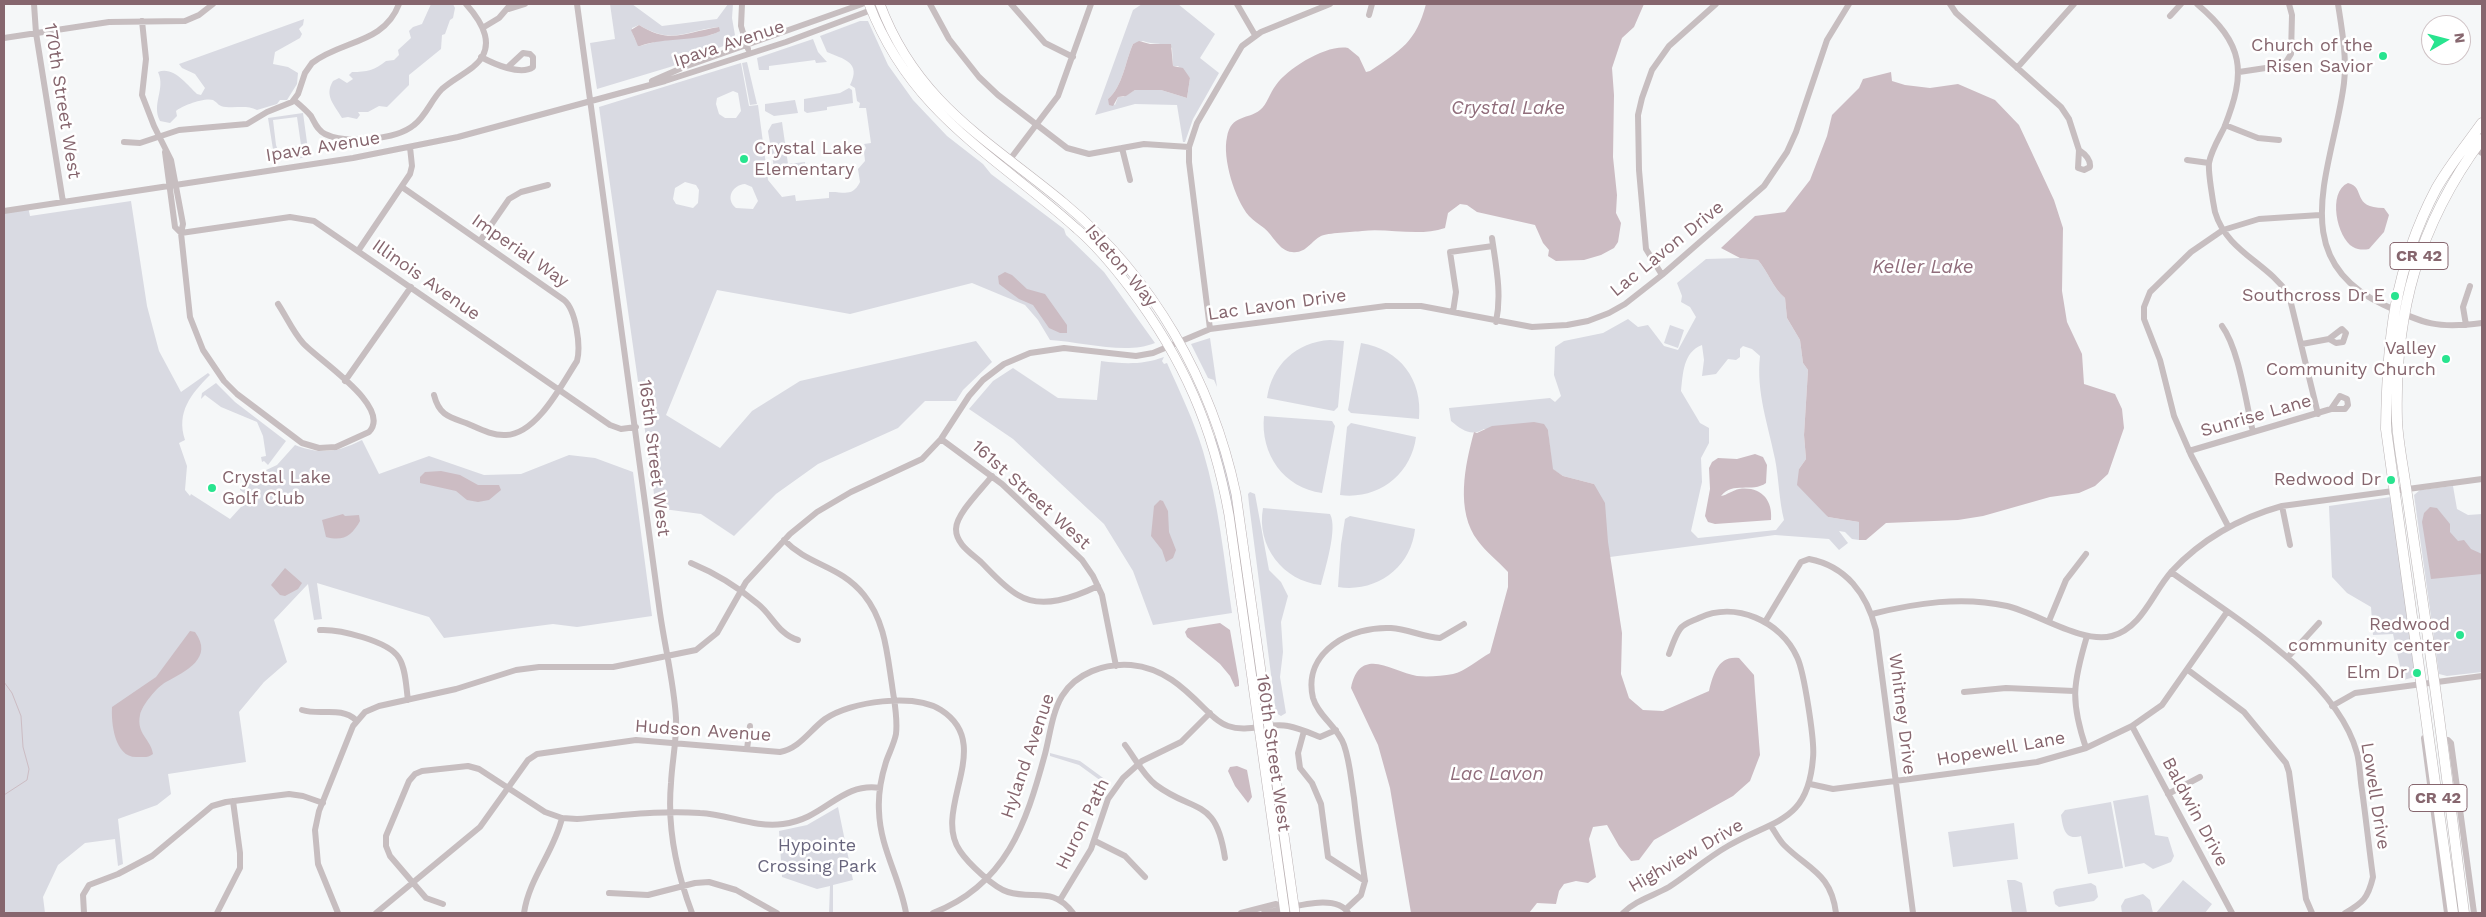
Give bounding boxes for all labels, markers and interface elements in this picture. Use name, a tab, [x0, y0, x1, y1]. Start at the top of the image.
north arrow	[2421, 15, 2471, 65]
street label: Ipava Avenue	[671, 16, 787, 72]
street label: 170th Street West	[39, 22, 85, 180]
text: N	[2451, 32, 2469, 44]
place label: Church of the Risen Savior	[2251, 35, 2373, 78]
marker: Church of the Risen Savior	[2377, 50, 2389, 62]
water label: Crystal Lake	[1451, 97, 1565, 119]
street label: Ipava Avenue	[264, 127, 382, 167]
place label: Crystal Lake Elementary	[754, 138, 863, 180]
marker: Crystal Lake Elementary	[738, 153, 750, 165]
street label: Lac Lavon Drive	[1606, 197, 1728, 301]
street label: Imperial Way	[467, 210, 573, 292]
street label: Isleton Way	[1080, 220, 1162, 312]
street label: Illinois Avenue	[368, 235, 484, 325]
road number: CR 42	[2390, 242, 2448, 270]
water label: Keller Lake	[1872, 256, 1974, 278]
street label: Lac Lavon Drive	[1206, 285, 1348, 325]
place label: Southcross Dr E	[2242, 285, 2385, 307]
marker: Southcross Dr E	[2389, 290, 2401, 302]
place label: Valley Community Church	[2266, 338, 2436, 380]
marker: Valley Community Church	[2440, 353, 2452, 365]
street label: 165th Street West	[634, 378, 674, 538]
street label: Sunrise Lane	[2198, 390, 2314, 442]
street label: 161st Street West	[967, 436, 1095, 554]
place label: Crystal Lake Golf Club	[222, 467, 331, 509]
place label: Redwood Dr	[2274, 469, 2381, 491]
marker: Redwood Dr	[2385, 474, 2397, 486]
marker: Crystal Lake Golf Club	[206, 482, 218, 494]
place label: Redwood community center	[2288, 614, 2450, 656]
marker: Redwood community center	[2454, 629, 2466, 641]
street label: Whitney Drive	[1884, 652, 1920, 776]
place label: Elm Dr	[2346, 662, 2407, 684]
marker: Elm Dr	[2411, 667, 2423, 679]
street label: 160th Street West	[1251, 673, 1295, 833]
street label: Hyland Avenue	[997, 691, 1059, 821]
street label: Hudson Avenue	[634, 715, 772, 747]
street label: Hopewell Lane	[1935, 727, 2067, 771]
street label: Lowell Drive	[2356, 741, 2394, 851]
street label: Baldwin Drive	[2157, 754, 2233, 870]
water label: Lac Lavon	[1450, 763, 1544, 785]
street label: Huron Path	[1052, 775, 1114, 873]
road number: CR 42	[2409, 784, 2467, 811]
street label: Highview Drive	[1625, 814, 1747, 898]
park label: Hypointe Crossing Park	[757, 835, 877, 878]

